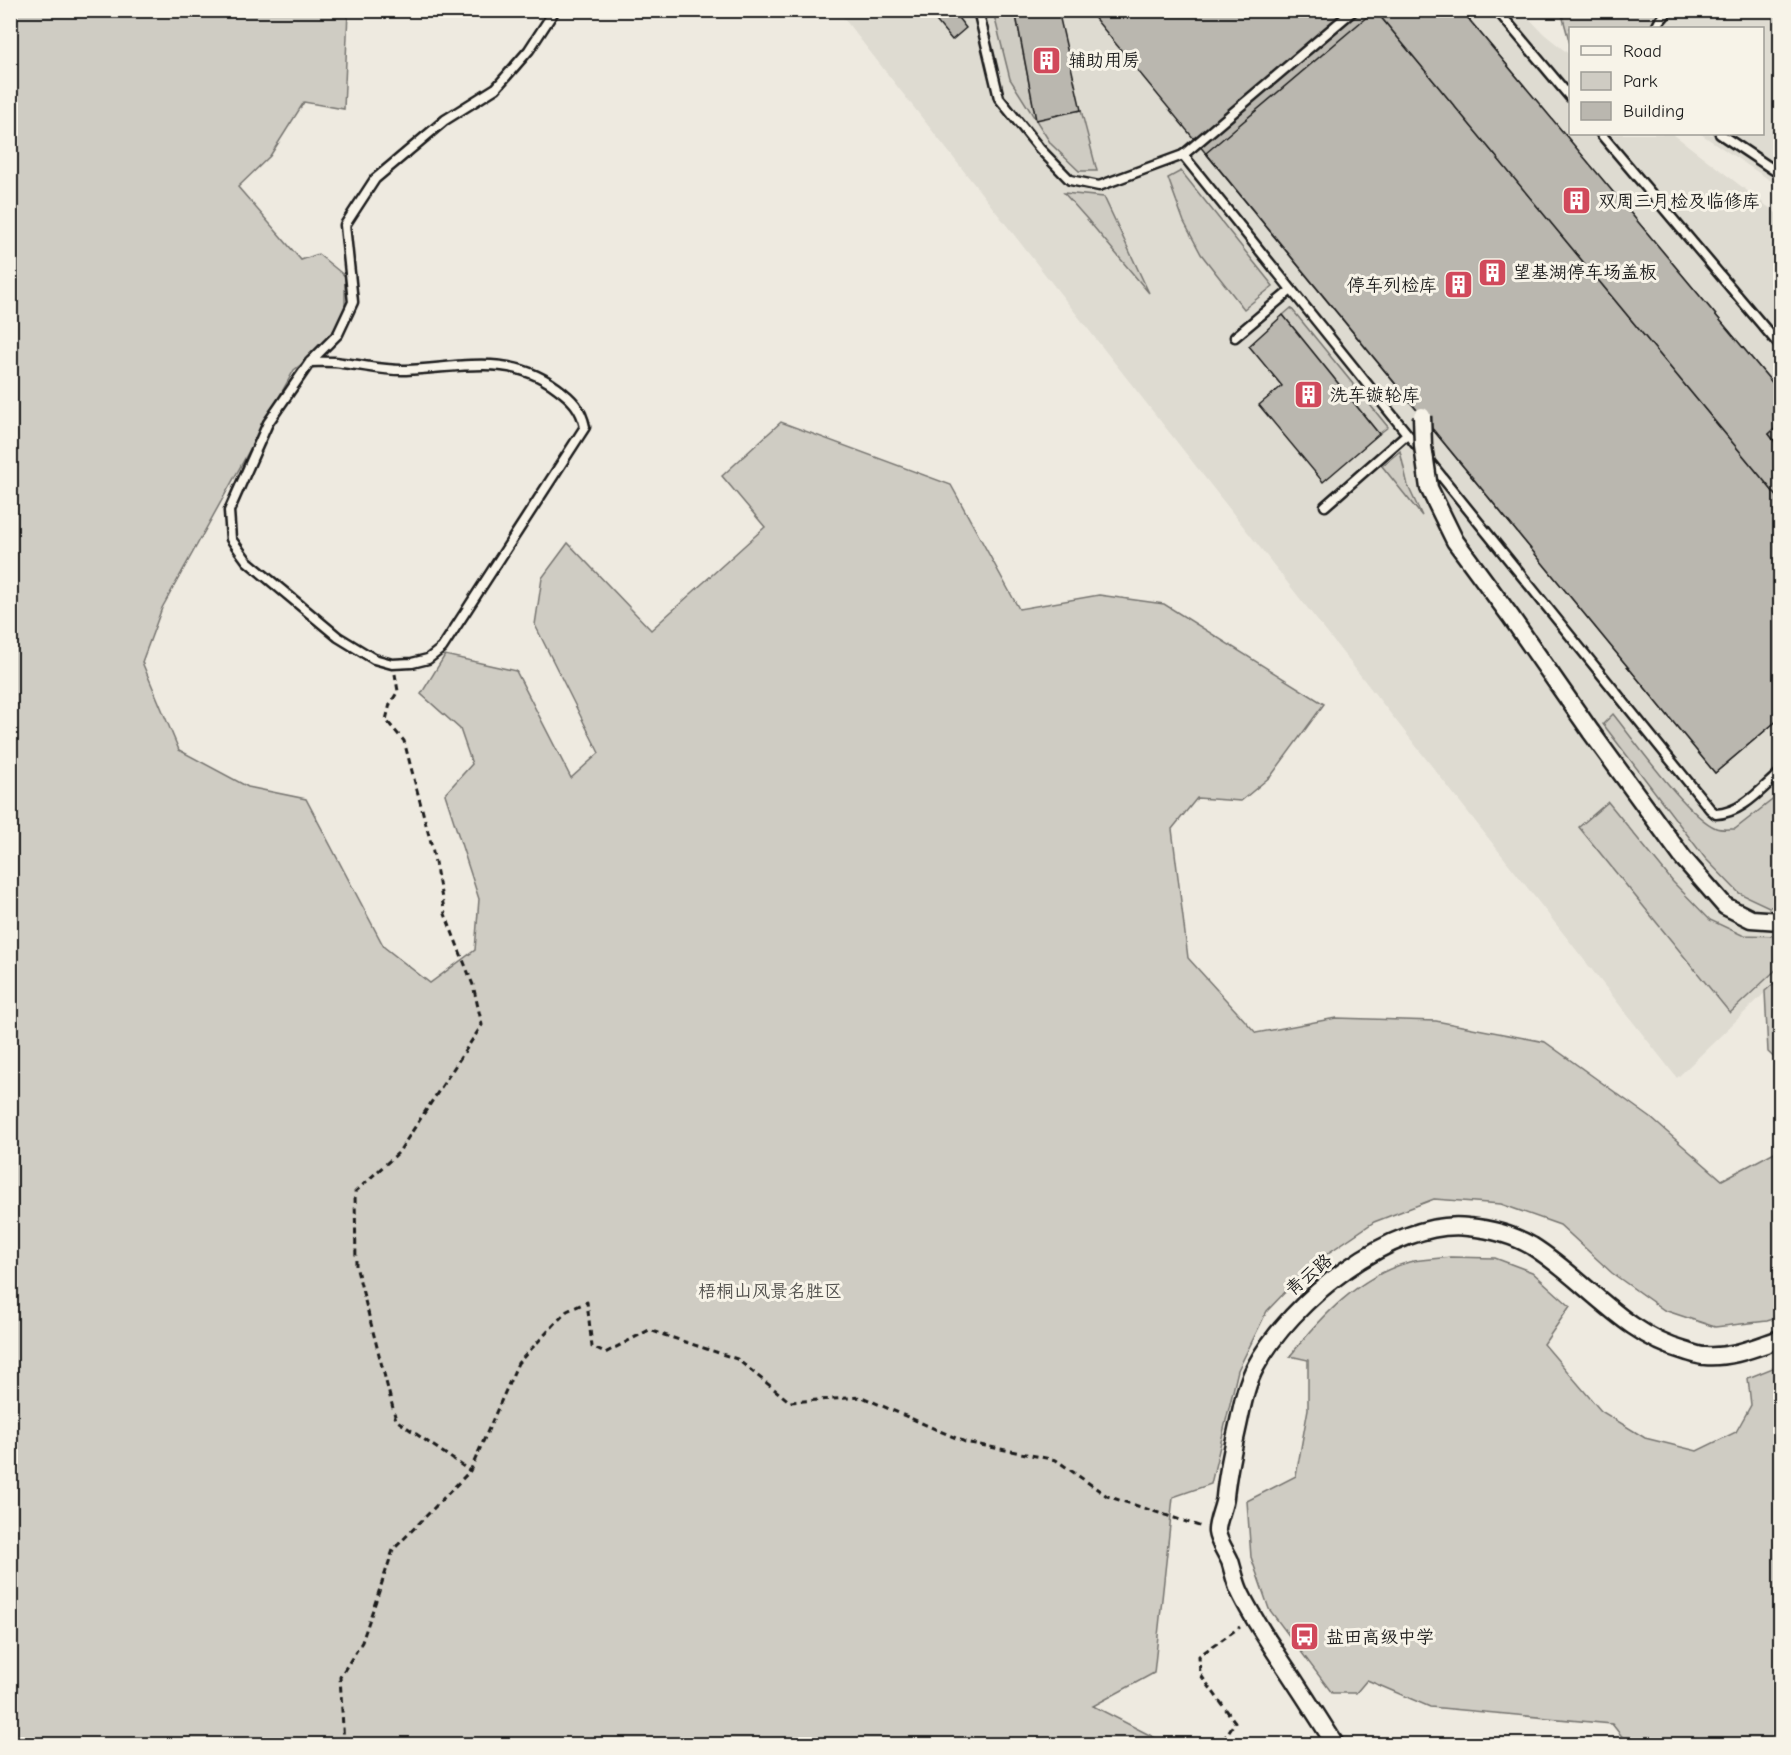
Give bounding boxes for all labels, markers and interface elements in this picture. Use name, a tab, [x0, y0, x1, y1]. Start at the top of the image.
legend	[1569, 27, 1764, 135]
text: Road	[1623, 41, 1662, 62]
building icon: 辅助用房	[1031, 44, 1063, 76]
place label: 辅助用房	[1068, 50, 1140, 71]
text: Park	[1623, 71, 1658, 92]
text: Building	[1623, 101, 1685, 122]
building icon: 双周三月检及临修库	[1561, 185, 1593, 217]
place label: 双周三月检及临修库	[1598, 191, 1760, 212]
building icon: 望基湖停车场盖板	[1476, 256, 1508, 288]
place label: 望基湖停车场盖板	[1513, 262, 1657, 283]
building icon: 停车列检库	[1442, 269, 1474, 301]
place label: 停车列检库	[1347, 275, 1437, 296]
building icon: 洗车镟轮库	[1293, 379, 1325, 411]
place label: 洗车镟轮库	[1330, 385, 1420, 406]
street label: 青云路	[1282, 1250, 1336, 1300]
park label: 梧桐山风景名胜区	[698, 1281, 842, 1302]
bus stop icon: 盐田高级中学	[1289, 1621, 1321, 1653]
place label: 盐田高级中学	[1326, 1627, 1434, 1648]

